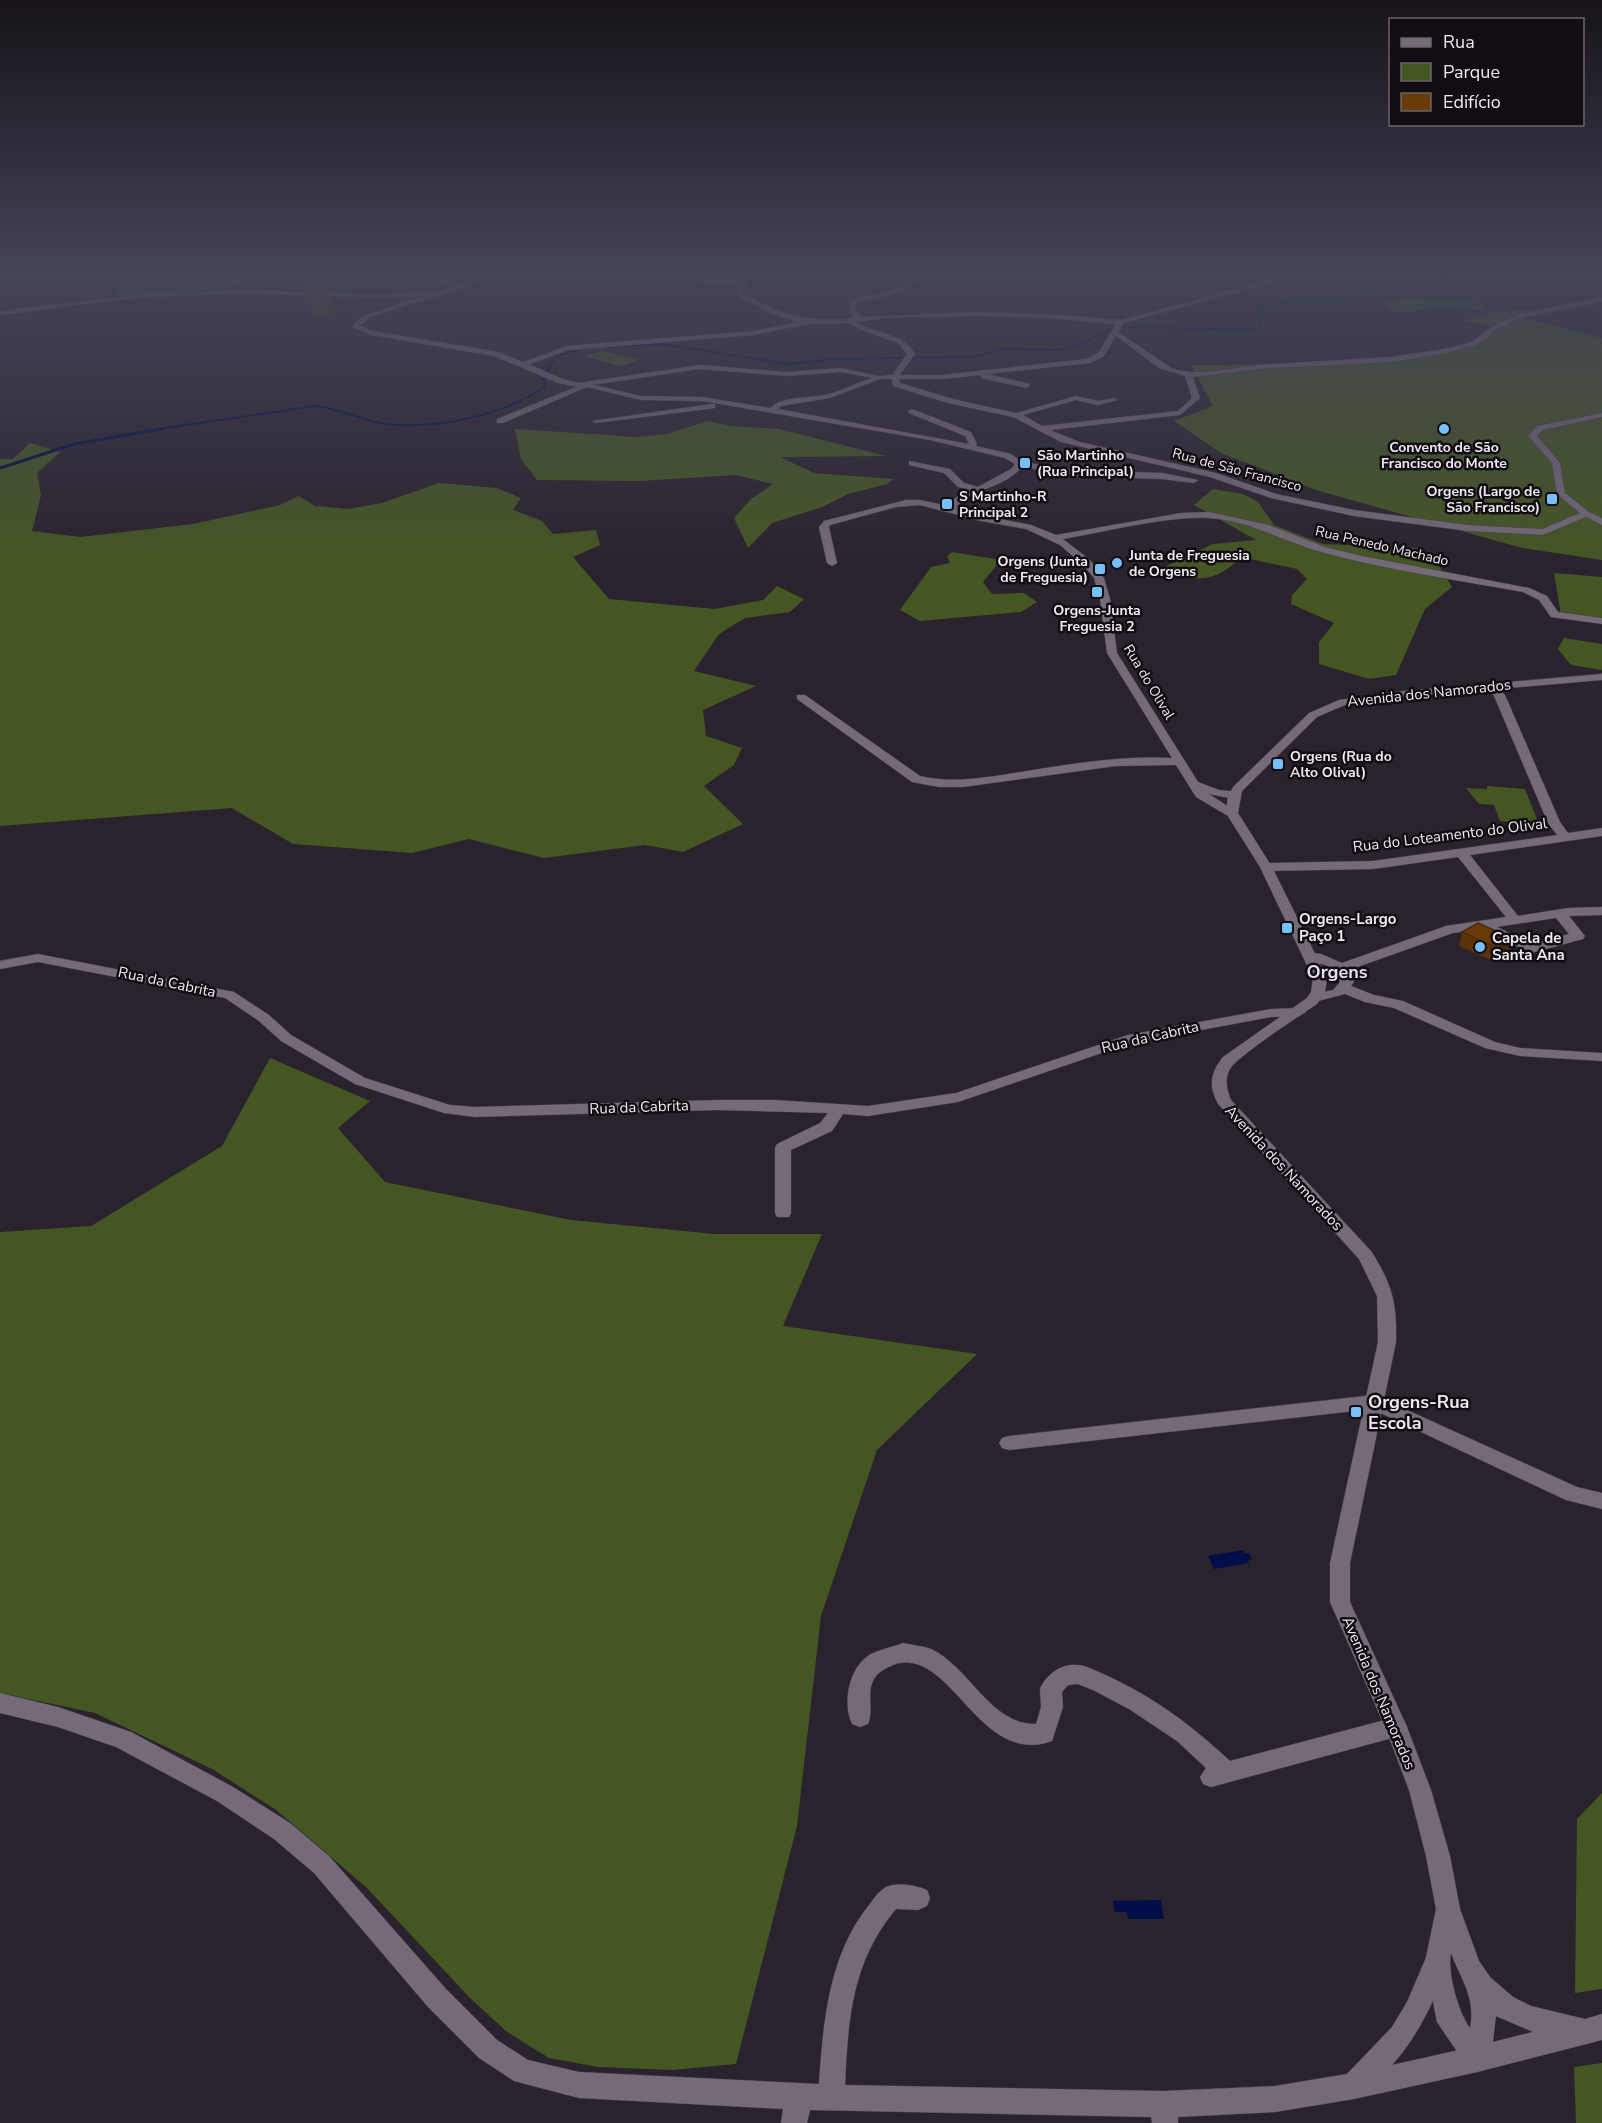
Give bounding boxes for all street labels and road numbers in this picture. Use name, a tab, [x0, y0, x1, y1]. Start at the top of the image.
street label: Rua de São Francisco	[1170, 444, 1304, 496]
street label: Rua Penedo Machado	[1313, 521, 1451, 571]
street label: Rua do Olival	[1119, 641, 1179, 724]
street label: Avenida dos Namorados	[1346, 674, 1512, 712]
street label: Rua do Loteamento do Olival	[1352, 813, 1549, 857]
street label: Rua da Cabrita	[116, 962, 218, 1002]
street label: Rua da Cabrita	[1099, 1016, 1201, 1058]
street label: Rua da Cabrita	[589, 1095, 689, 1119]
street label: Avenida dos Namorados	[1221, 1101, 1347, 1235]
street label: Avenida dos Namorados	[1338, 1613, 1420, 1773]

